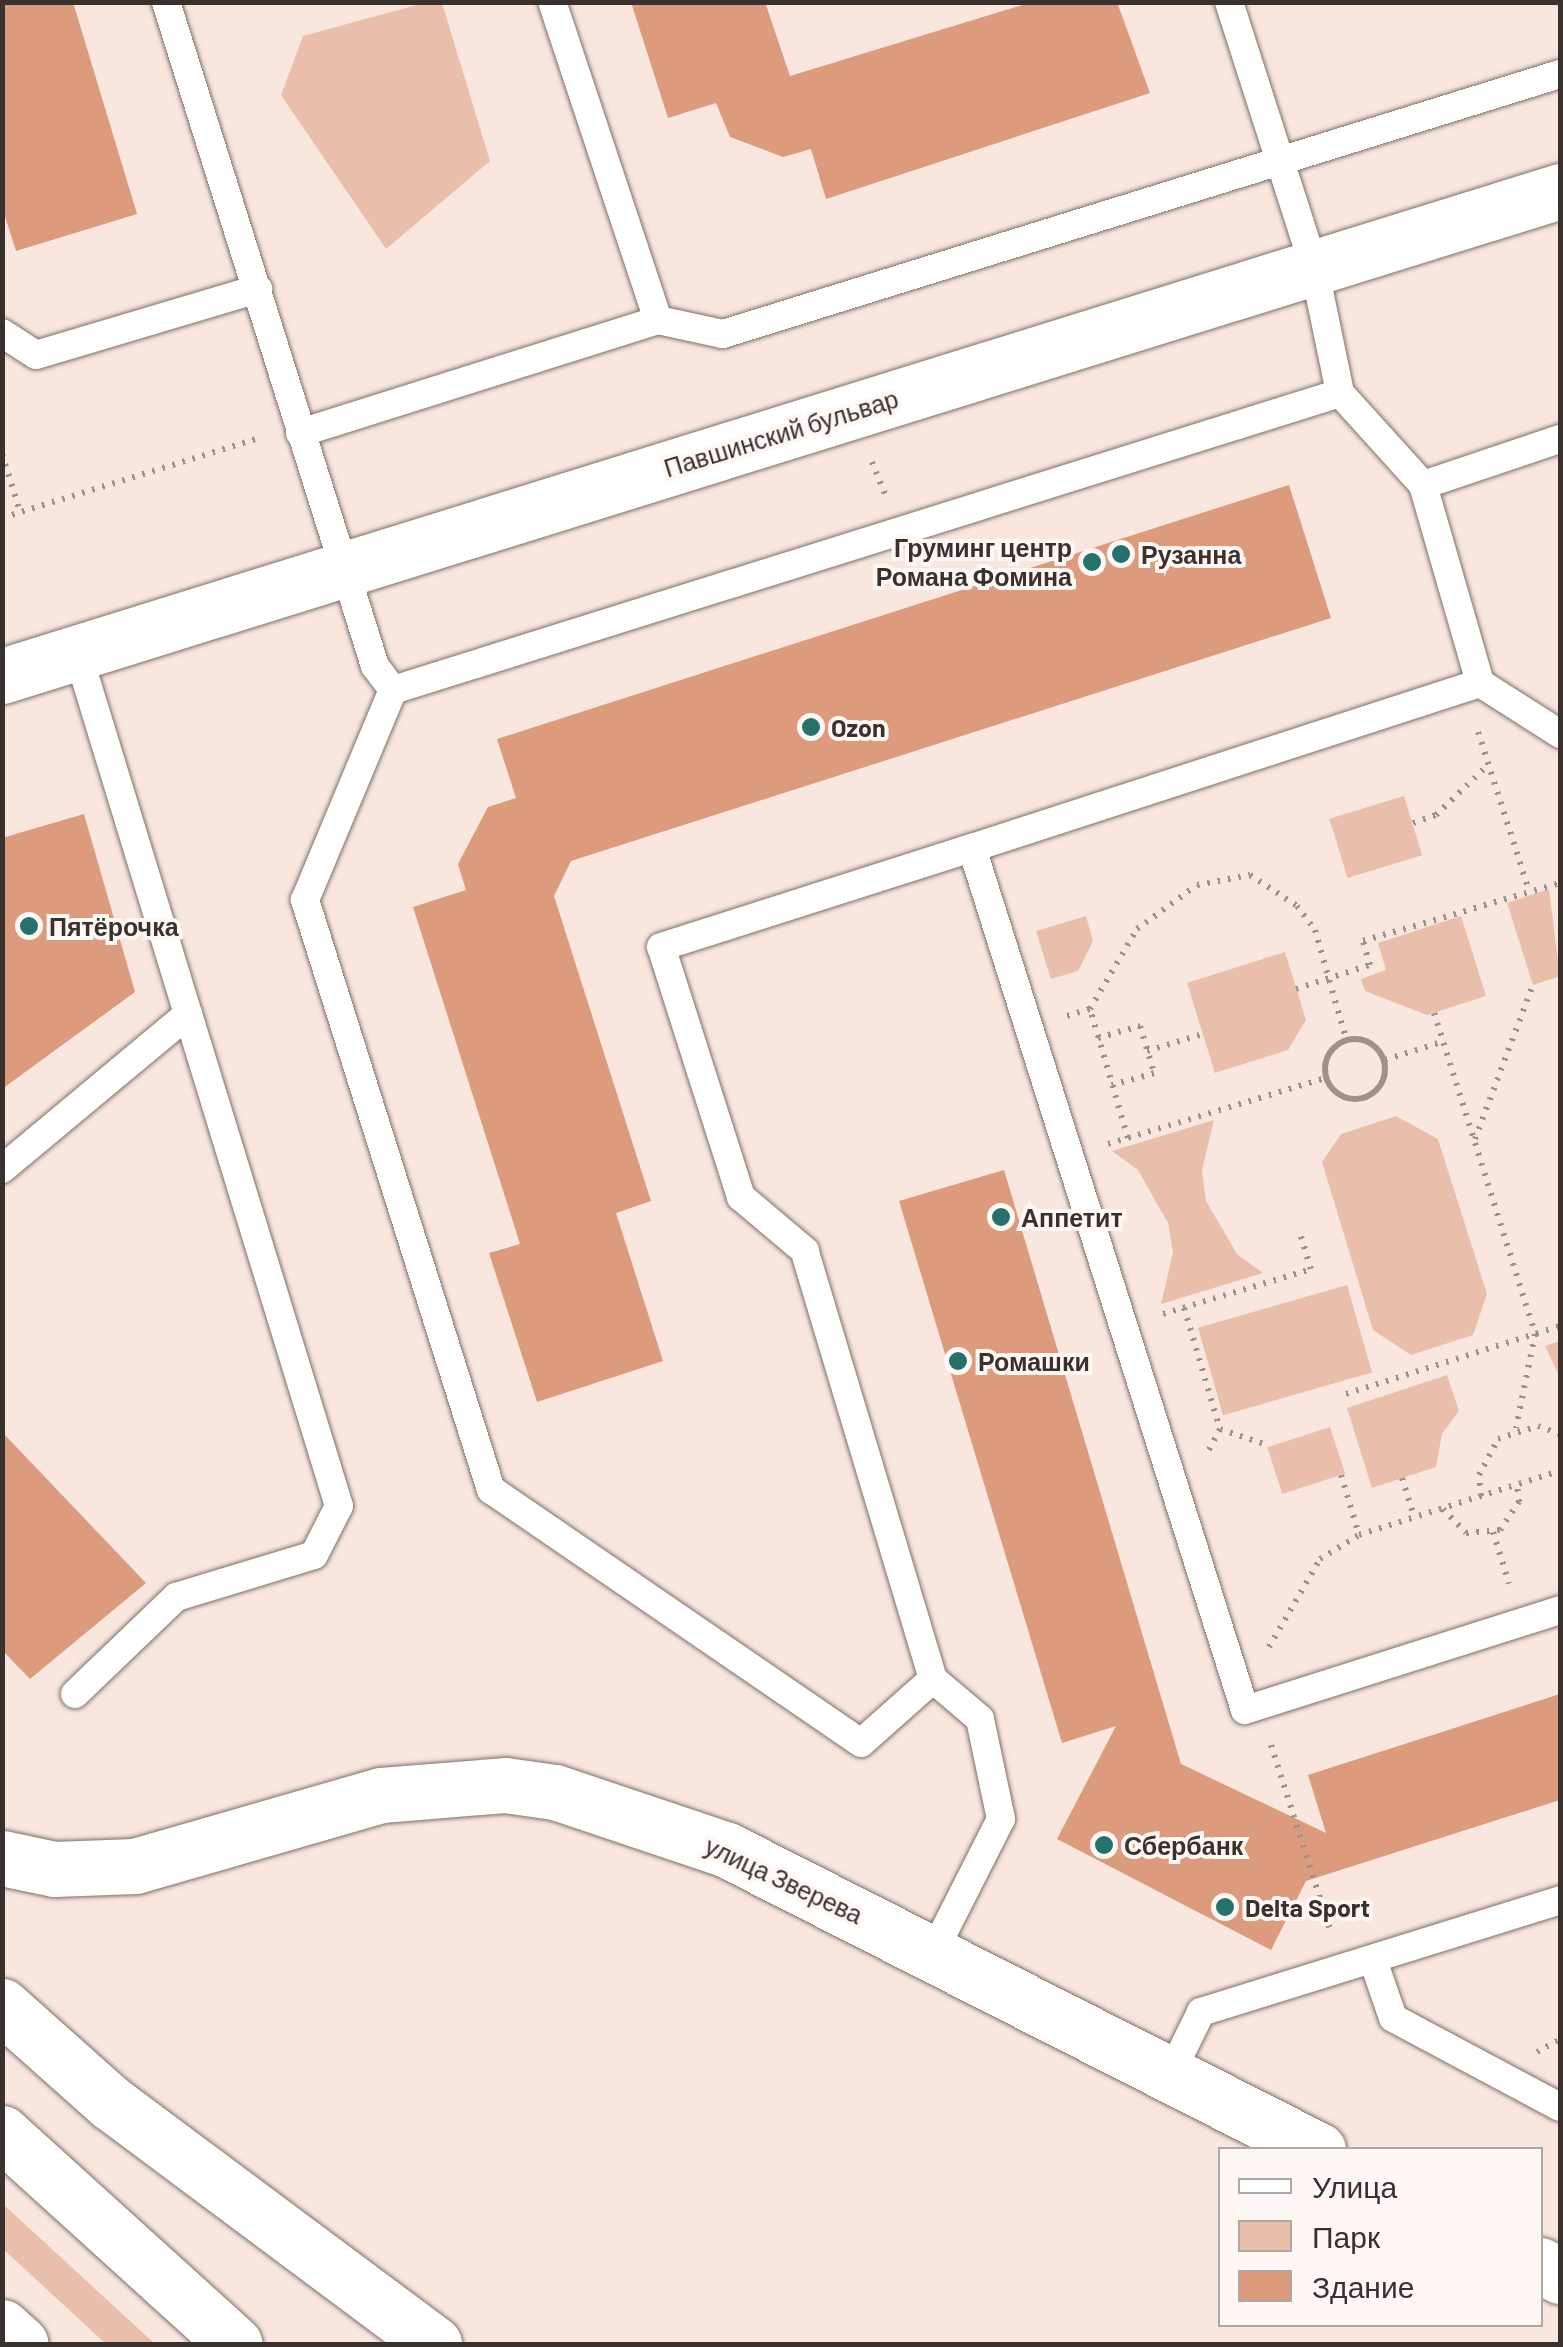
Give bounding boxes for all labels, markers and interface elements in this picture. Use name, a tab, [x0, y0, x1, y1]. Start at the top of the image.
street label: Павшинский бульвар	[660, 383, 902, 483]
place label: Груминг центр Романа Фомина	[876, 533, 1072, 592]
place label: Рузанна	[1141, 539, 1241, 569]
marker: Рузанна	[1110, 543, 1132, 565]
marker: Груминг центр Романа Фомина	[1081, 551, 1103, 573]
place label: Ozon	[831, 712, 886, 742]
marker: Ozon	[800, 716, 822, 738]
place label: Пятёрочка	[49, 911, 179, 941]
marker: Пятёрочка	[18, 915, 40, 937]
place label: Аппетит	[1021, 1202, 1123, 1232]
marker: Аппетит	[990, 1206, 1012, 1228]
place label: Ромашки	[978, 1346, 1090, 1376]
marker: Ромашки	[947, 1350, 969, 1372]
street label: улица Зверева	[700, 1830, 868, 1930]
place label: Сбербанк	[1124, 1830, 1243, 1860]
marker: Сбербанк	[1093, 1834, 1115, 1856]
place label: Delta Sport	[1245, 1892, 1370, 1922]
marker: Delta Sport	[1214, 1896, 1236, 1918]
legend	[1218, 2147, 1543, 2327]
text: Улица	[1312, 2168, 1397, 2204]
text: Парк	[1312, 2218, 1380, 2254]
text: Здание	[1312, 2268, 1414, 2304]

